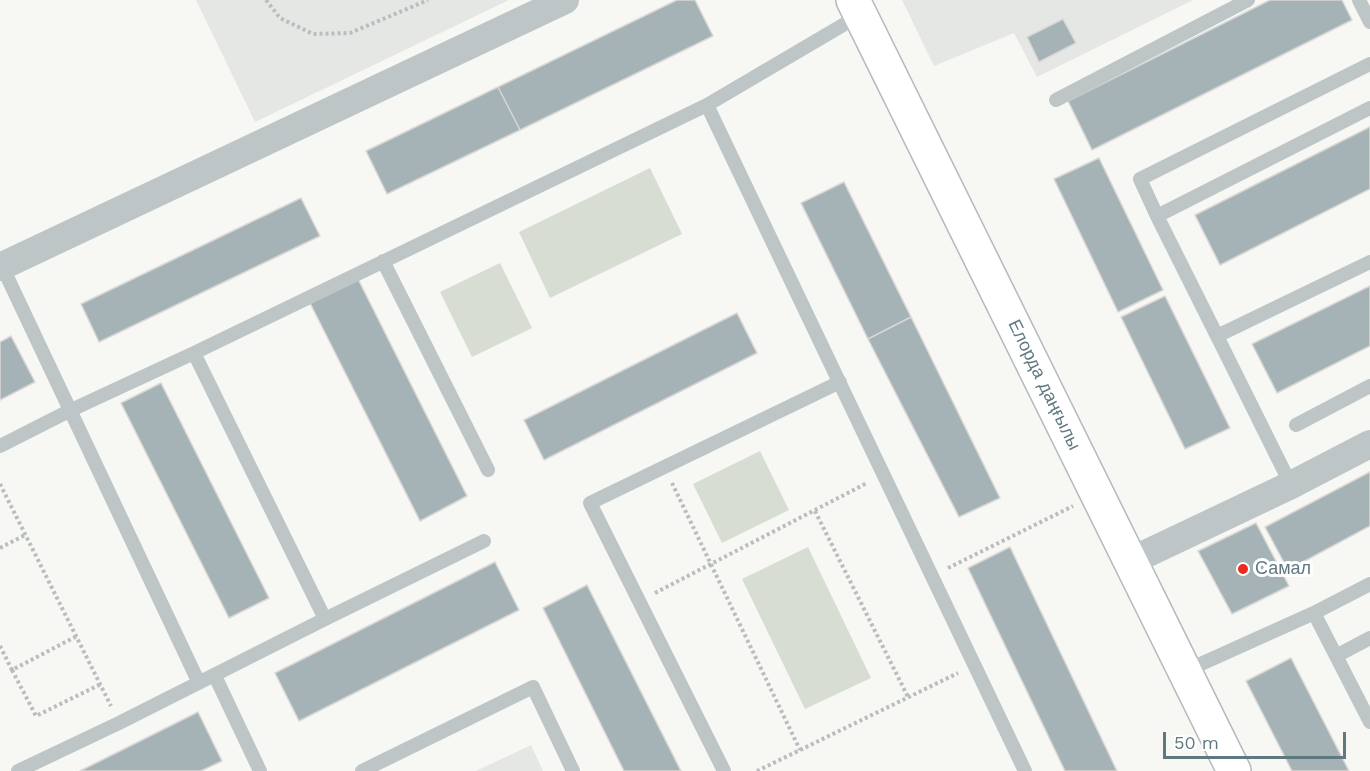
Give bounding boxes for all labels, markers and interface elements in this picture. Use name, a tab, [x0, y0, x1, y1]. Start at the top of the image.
street label: Елорда даңғылы	[1003, 316, 1085, 454]
place label: Самал	[1255, 558, 1311, 580]
marker: Самал	[1236, 562, 1250, 576]
scale bar	[1166, 720, 1349, 758]
text: 50 m	[1174, 732, 1219, 753]

